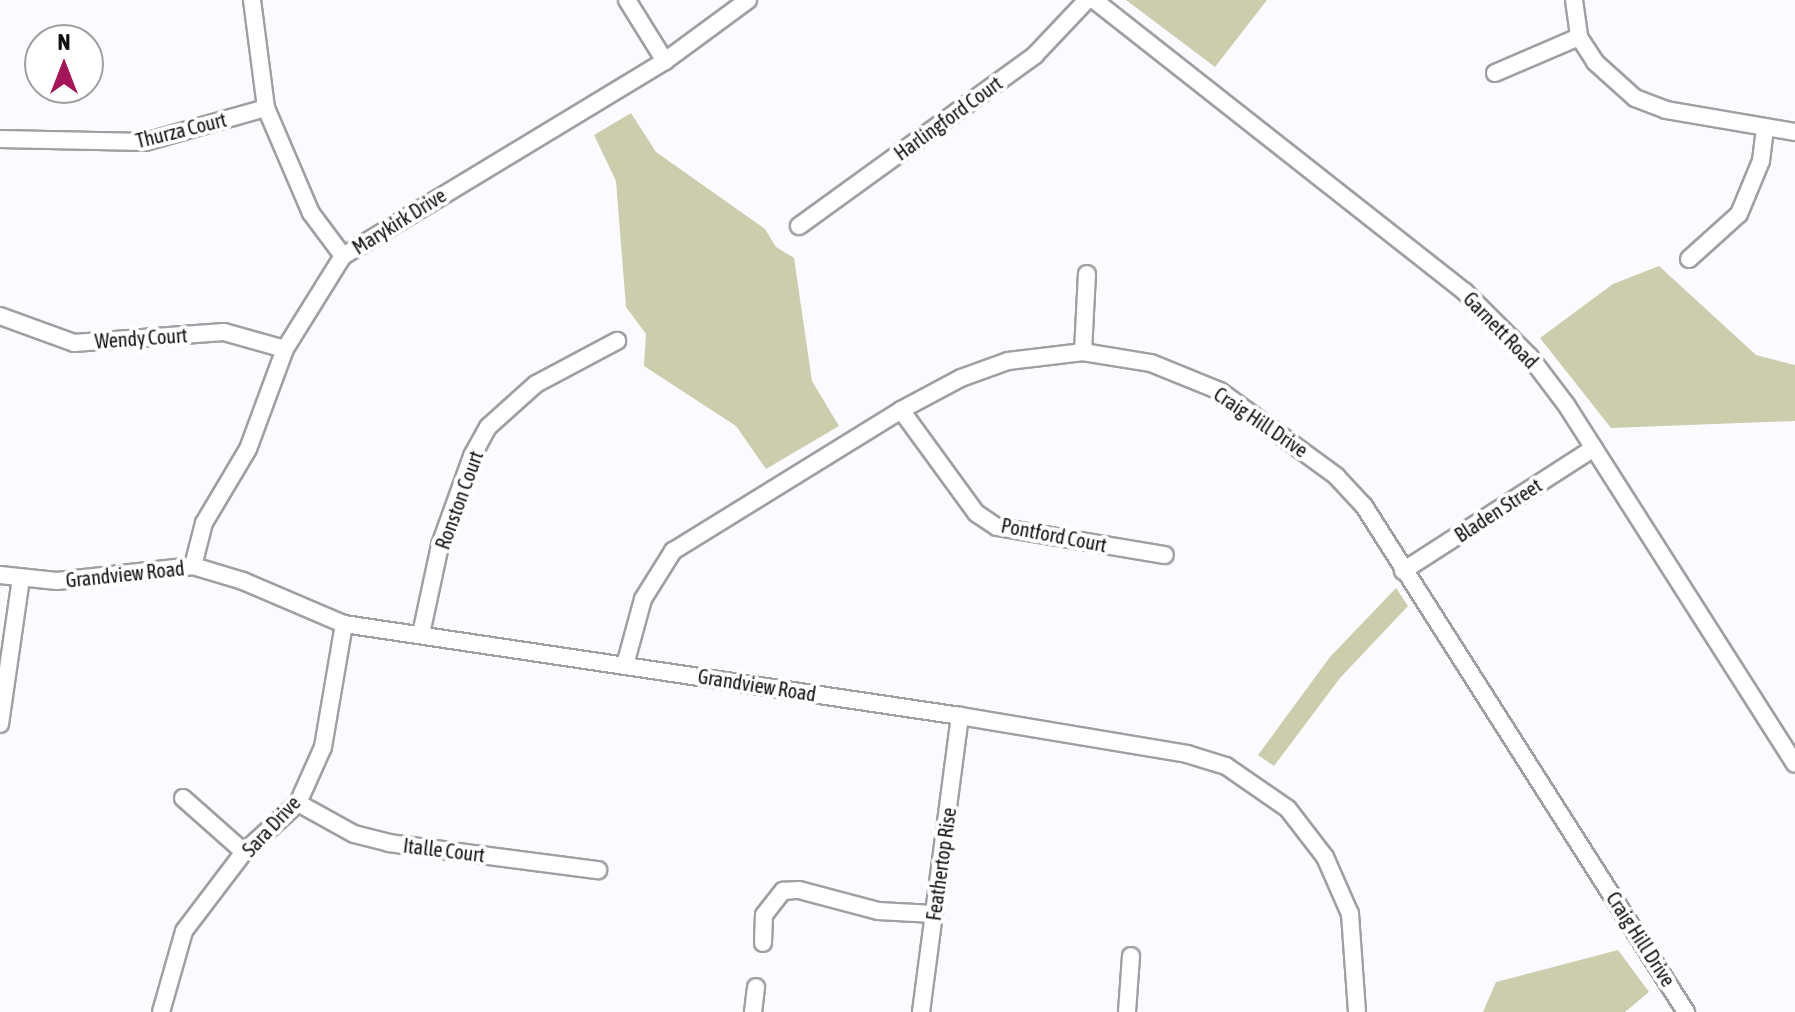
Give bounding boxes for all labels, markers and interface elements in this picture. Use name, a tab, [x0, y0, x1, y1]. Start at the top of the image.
north arrow	[24, 24, 104, 104]
text: N	[58, 29, 70, 55]
street label: Harlingford Court	[889, 71, 1007, 165]
street label: Thurza Court	[133, 107, 229, 153]
street label: Marykirk Drive	[348, 183, 450, 259]
street label: Garnett Road	[1459, 287, 1543, 373]
street label: Wendy Court	[94, 323, 188, 353]
street label: Craig Hill Drive	[1209, 382, 1313, 462]
street label: Ronston Court	[430, 447, 488, 553]
street label: Bladen Street	[1450, 473, 1546, 547]
street label: Pontford Court	[999, 513, 1109, 557]
street label: Grandview Road	[64, 556, 186, 592]
street label: Grandview Road	[696, 664, 818, 706]
street label: Sara Drive	[237, 791, 305, 861]
street label: Feathertop Rise	[921, 806, 961, 922]
street label: Italle Court	[402, 833, 486, 867]
street label: Craig Hill Drive	[1601, 887, 1681, 991]

